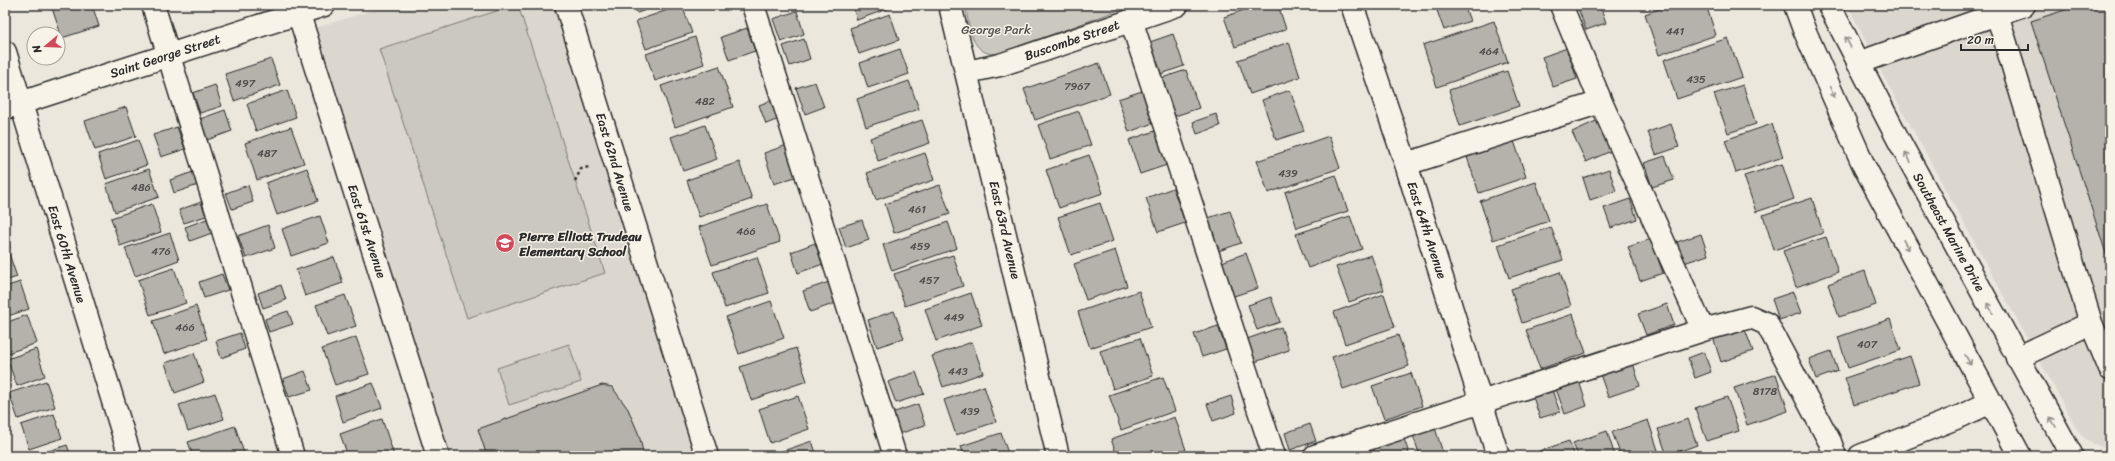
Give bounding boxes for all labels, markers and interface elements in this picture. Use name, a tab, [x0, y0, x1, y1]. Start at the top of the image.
street label: Buscombe Street	[1021, 13, 1123, 67]
park label: George Park	[961, 18, 1031, 41]
house number: 441	[1666, 22, 1685, 41]
north arrow	[26, 26, 66, 66]
scale bar	[1961, 26, 2028, 52]
street label: Saint George Street	[107, 27, 224, 85]
text: 20 m	[1967, 29, 1994, 51]
one-way arrow	[1843, 36, 1851, 48]
text: N	[27, 42, 48, 57]
house number: 464	[1479, 42, 1499, 61]
house number: 435	[1686, 70, 1706, 89]
house number: 497	[235, 74, 256, 93]
house number: 7967	[1064, 77, 1090, 96]
one-way arrow	[1829, 86, 1836, 98]
house number: 482	[695, 92, 716, 111]
street label: East 62nd Avenue	[589, 110, 641, 214]
house number: 487	[257, 144, 278, 163]
one-way arrow	[1904, 151, 1911, 163]
house number: 439	[1278, 164, 1298, 183]
street label: Southeast Marine Drive	[1907, 168, 1991, 296]
house number: 486	[131, 178, 151, 197]
street label: East 63rd Avenue	[982, 178, 1028, 282]
street label: East 64th Avenue	[1400, 178, 1454, 282]
street label: East 61st Avenue	[341, 181, 393, 281]
house number: 461	[908, 200, 926, 219]
street label: East 60th Avenue	[41, 202, 93, 306]
house number: 466	[736, 222, 756, 241]
place label: Pierre Elliott Trudeau Elementary School	[519, 225, 643, 263]
school or university icon: Pierre Elliott Trudeau Elementary School	[494, 232, 516, 254]
house number: 459	[910, 237, 930, 256]
one-way arrow	[1903, 239, 1911, 251]
house number: 476	[151, 242, 171, 261]
house number: 457	[919, 271, 940, 290]
one-way arrow	[1986, 302, 1994, 314]
house number: 449	[944, 308, 964, 327]
house number: 466	[175, 318, 195, 337]
house number: 407	[1857, 335, 1878, 354]
one-way arrow	[1965, 353, 1973, 365]
house number: 443	[948, 362, 968, 381]
house number: 8178	[1753, 382, 1777, 401]
house number: 439	[960, 402, 980, 421]
one-way arrow	[2049, 416, 2057, 428]

